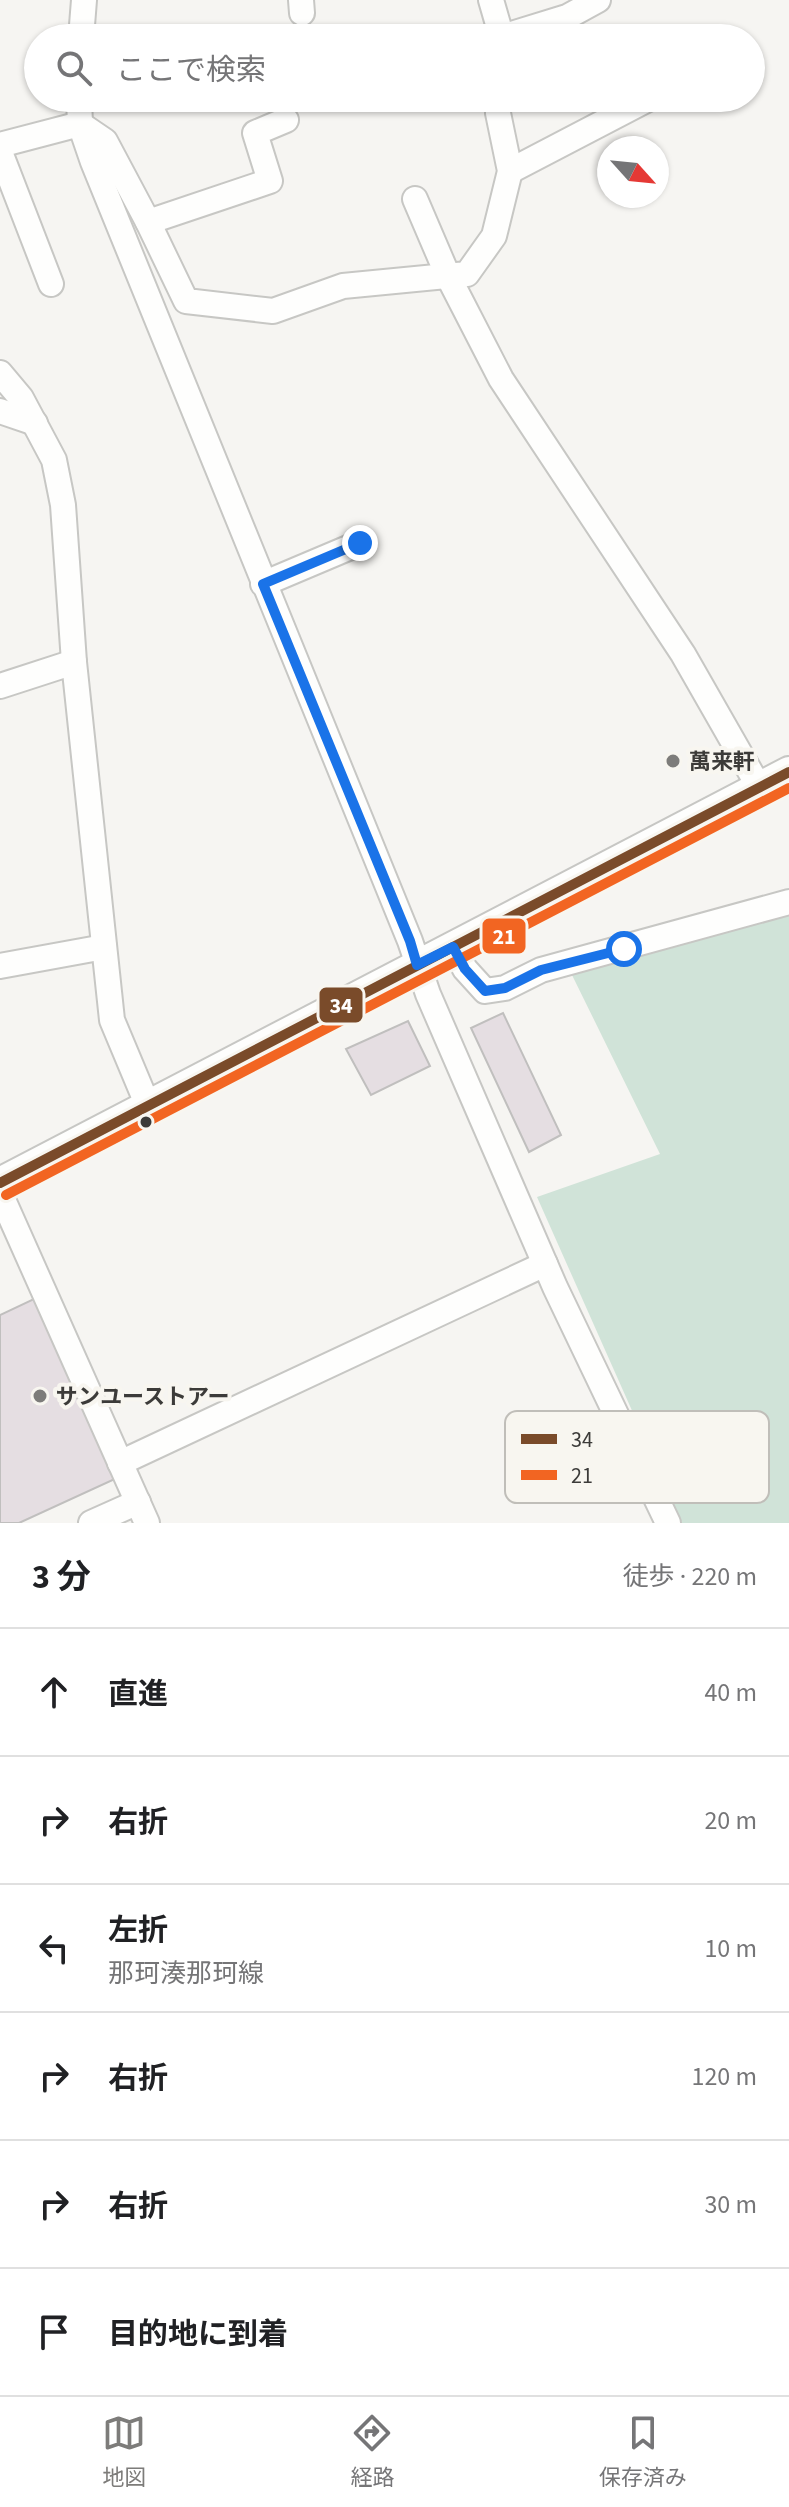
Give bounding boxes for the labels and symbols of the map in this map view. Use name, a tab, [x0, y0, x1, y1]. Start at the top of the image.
north arrow	[597, 136, 669, 208]
route end	[342, 525, 378, 561]
place label: 萬来軒	[689, 746, 755, 778]
marker: 萬来軒	[664, 752, 682, 770]
line badge: 21	[481, 917, 527, 955]
text: 21	[492, 921, 516, 953]
route start	[606, 931, 642, 967]
line badge: 34	[318, 986, 364, 1024]
text: 34	[329, 990, 353, 1022]
unlabelled marker	[138, 1114, 154, 1130]
place label: サンユーストアー	[56, 1381, 230, 1413]
marker: サンユーストアー	[31, 1387, 49, 1405]
legend	[505, 1411, 769, 1503]
text: 34	[571, 1424, 593, 1456]
text: 21	[571, 1460, 593, 1492]

